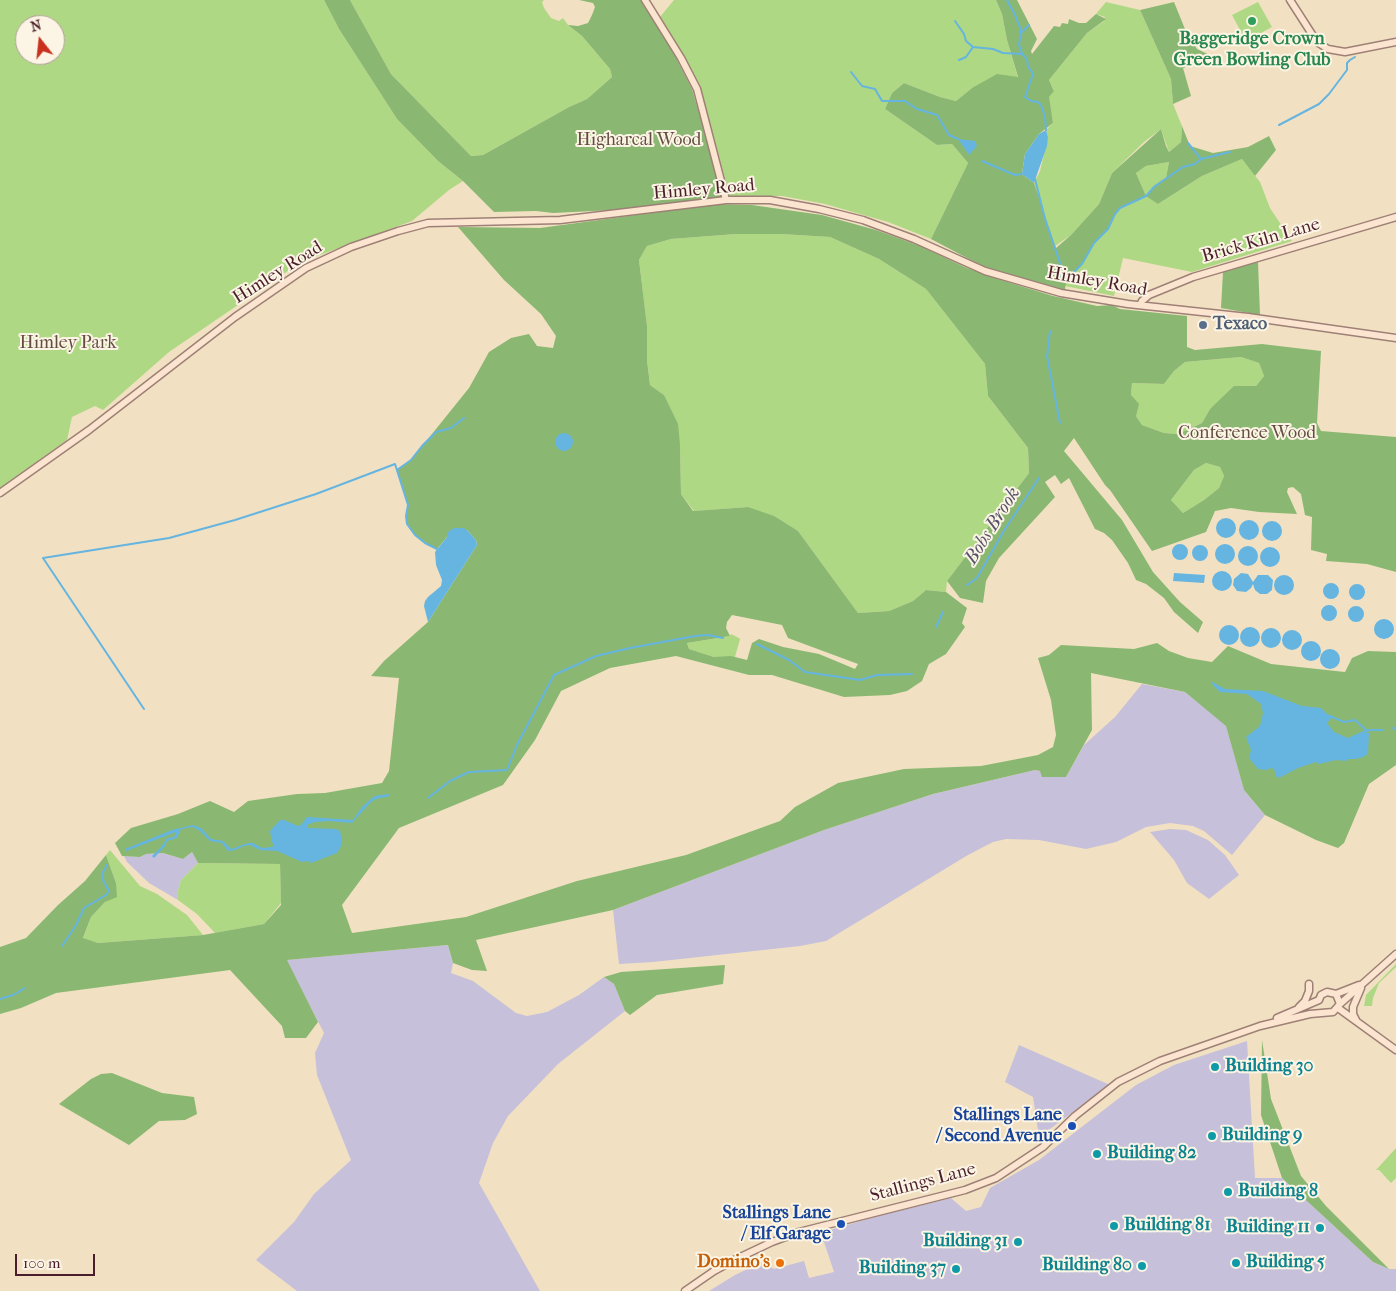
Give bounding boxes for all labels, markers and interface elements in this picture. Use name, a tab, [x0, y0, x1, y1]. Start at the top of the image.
north arrow	[15, 15, 65, 65]
marker: Baggeridge Crown Green Bowling Club	[1246, 15, 1258, 27]
text: N	[29, 16, 43, 36]
place label: Baggeridge Crown Green Bowling Club	[1174, 29, 1330, 72]
park label: Higharcal Wood	[577, 130, 701, 152]
street label: Himley Road	[652, 175, 756, 205]
street label: Brick Kiln Lane	[1199, 214, 1323, 268]
street label: Himley Road	[229, 237, 327, 309]
street label: Himley Road	[1045, 263, 1149, 301]
place label: Texaco	[1213, 314, 1267, 336]
marker: Texaco	[1197, 319, 1209, 331]
park label: Himley Park	[19, 333, 117, 355]
park label: Conference Wood	[1178, 423, 1316, 445]
water label: Bobs Brook	[960, 483, 1026, 569]
place label: Building 30	[1225, 1056, 1313, 1078]
marker: Building 30	[1209, 1061, 1221, 1073]
place label: Stallings Lane / Second Avenue	[936, 1105, 1062, 1148]
marker: Stallings Lane / Second Avenue	[1066, 1120, 1078, 1132]
place label: Building 9	[1222, 1125, 1303, 1147]
marker: Building 9	[1206, 1130, 1218, 1142]
place label: Building 82	[1107, 1143, 1196, 1165]
marker: Building 82	[1091, 1148, 1103, 1160]
street label: Stallings Lane	[868, 1159, 978, 1207]
place label: Building 8	[1238, 1181, 1318, 1203]
marker: Building 8	[1222, 1186, 1234, 1198]
place label: Stallings Lane / Elf Garage	[723, 1203, 831, 1246]
place label: Building 81	[1124, 1215, 1211, 1237]
place label: Building 11	[1226, 1217, 1310, 1239]
marker: Stallings Lane / Elf Garage	[835, 1218, 847, 1230]
marker: Building 81	[1108, 1220, 1120, 1232]
marker: Building 11	[1314, 1222, 1326, 1234]
place label: Building 31	[923, 1231, 1008, 1253]
marker: Building 31	[1012, 1236, 1024, 1248]
scale bar	[18, 1244, 98, 1276]
place label: Domino's	[697, 1252, 770, 1274]
place label: Building 5	[1246, 1252, 1325, 1274]
text: 100 m	[23, 1254, 61, 1272]
place label: Building 80	[1042, 1255, 1132, 1277]
marker: Domino's	[774, 1257, 786, 1269]
marker: Building 5	[1230, 1257, 1242, 1269]
place label: Building 37	[859, 1258, 946, 1280]
marker: Building 80	[1136, 1260, 1148, 1272]
marker: Building 37	[950, 1263, 962, 1275]

